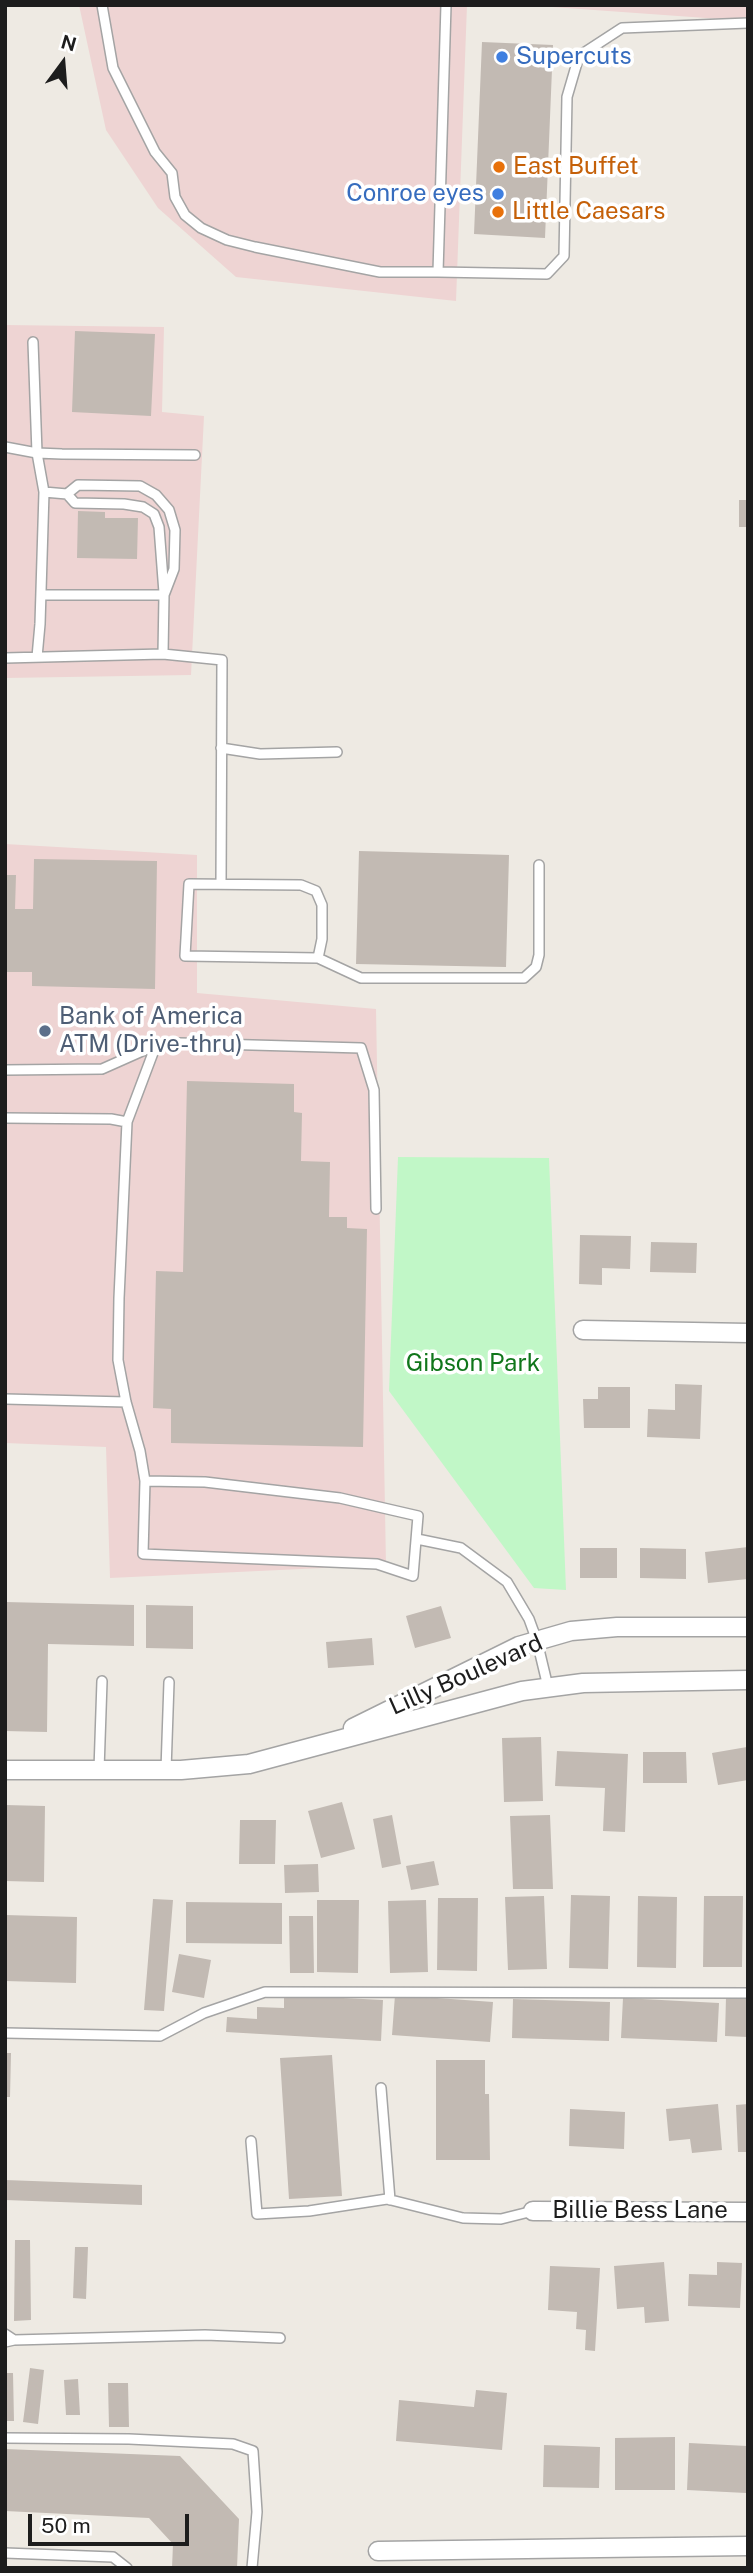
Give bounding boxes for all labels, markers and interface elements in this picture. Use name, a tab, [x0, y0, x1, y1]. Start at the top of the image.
north arrow	[28, 28, 98, 98]
text: N	[59, 30, 79, 55]
place label: Supercuts	[516, 43, 632, 71]
marker: Supercuts	[494, 49, 510, 65]
place label: East Buffet	[513, 153, 639, 181]
marker: East Buffet	[491, 159, 507, 175]
place label: Conroe eyes	[346, 180, 484, 208]
marker: Conroe eyes	[490, 186, 506, 202]
place label: Little Caesars	[512, 198, 665, 226]
marker: Little Caesars	[490, 204, 506, 220]
place label: Bank of America ATM (Drive-thru)	[59, 1003, 243, 1059]
marker: Bank of America ATM (Drive-thru)	[37, 1023, 53, 1039]
park label: Gibson Park	[406, 1350, 540, 1378]
street label: Lilly Boulevard	[385, 1628, 547, 1722]
street label: Billie Bess Lane	[552, 2197, 728, 2225]
scale bar	[32, 2500, 192, 2544]
text: 50 m	[41, 2513, 91, 2538]

